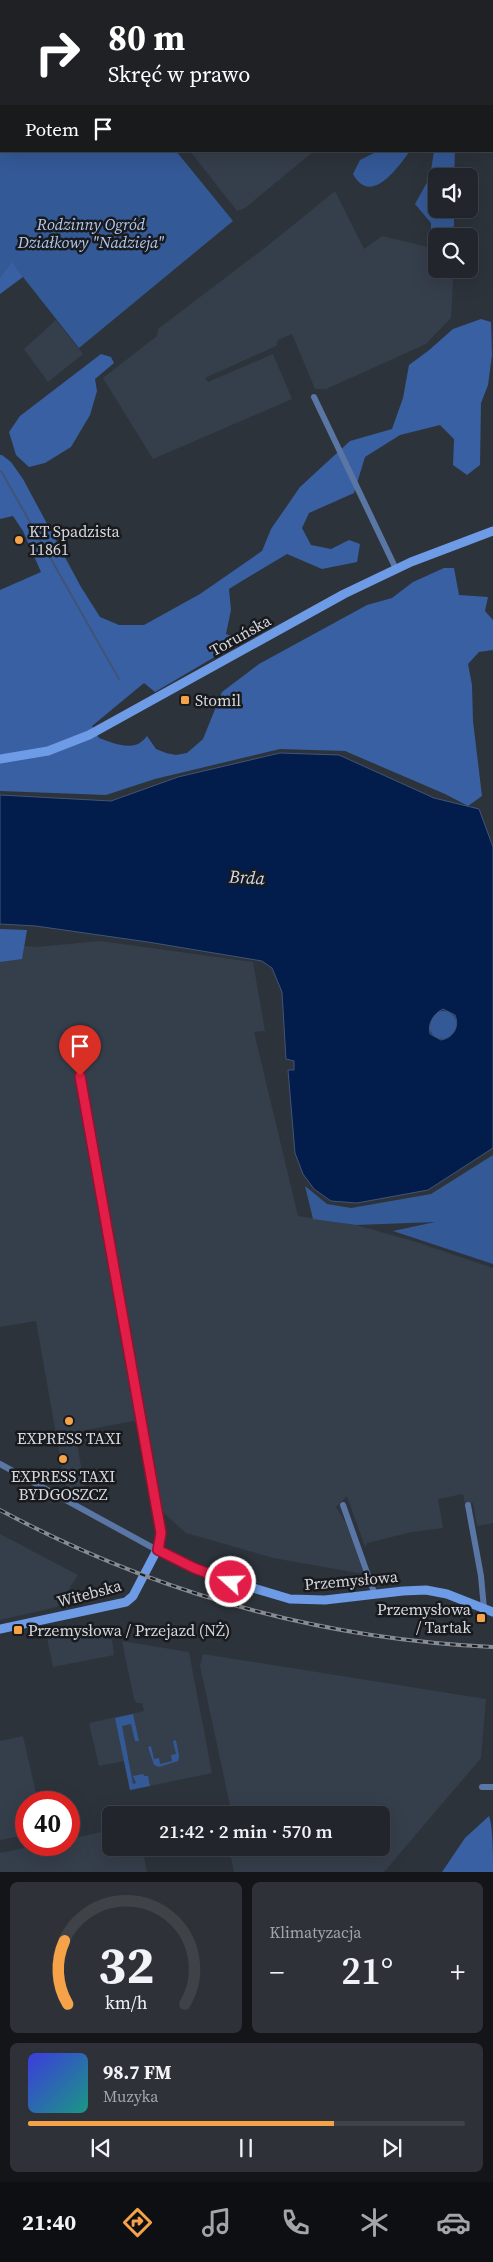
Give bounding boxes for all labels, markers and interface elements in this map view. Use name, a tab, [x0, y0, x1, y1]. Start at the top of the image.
text: 80 m	[108, 14, 185, 62]
icon: right	[25, 20, 90, 85]
text: Skręć w prawo	[108, 59, 250, 89]
icon: arrive	[89, 115, 117, 143]
text: Potem	[25, 116, 79, 142]
map controls	[428, 168, 478, 278]
button: sound	[428, 168, 478, 218]
park label: Rodzinny Ogród Działkowy "Nadzieja"	[17, 213, 165, 253]
button: search	[428, 228, 478, 278]
place label: KT Spadzista 11861	[29, 520, 121, 560]
marker: KT Spadzista 11861	[13, 534, 25, 546]
street label: Toruńska	[205, 609, 275, 661]
place label: Stomil	[195, 689, 241, 711]
marker: Stomil	[179, 694, 191, 706]
water label: Brda	[227, 864, 266, 890]
pin	[59, 1025, 101, 1076]
icon: arrive	[66, 1032, 94, 1060]
marker: EXPRESS TAXI	[63, 1415, 75, 1427]
place label: EXPRESS TAXI	[17, 1427, 121, 1449]
marker: EXPRESS TAXI BYDGOSZCZ	[57, 1453, 69, 1465]
place label: EXPRESS TAXI BYDGOSZCZ	[11, 1465, 115, 1505]
position arrow	[204, 1555, 256, 1607]
street label: Przemysłowa	[303, 1565, 400, 1595]
street label: Witebska	[54, 1574, 125, 1612]
place label: Przemysłowa / Tartak	[377, 1598, 472, 1638]
marker: Przemysłowa / Tartak	[475, 1612, 487, 1624]
place label: Przemysłowa / Przejazd (NŻ)	[28, 1619, 230, 1641]
marker: Przemysłowa / Przejazd (NŻ)	[12, 1624, 24, 1636]
speed limit sign: 40	[15, 1791, 80, 1856]
text: 21:42 · 2 min · 570 m	[159, 1818, 333, 1844]
text: Klimatyzacja	[270, 1921, 361, 1943]
text: 32	[98, 1929, 154, 2000]
text: 21°	[341, 1945, 393, 1997]
text: −	[270, 1953, 284, 1991]
text: +	[450, 1953, 465, 1991]
text: km/h	[104, 1990, 147, 2015]
text: 98.7 FM	[103, 2059, 172, 2085]
text: Muzyka	[103, 2085, 159, 2107]
icon: previous	[87, 2134, 115, 2162]
icon: pause	[232, 2134, 260, 2162]
icon: next	[378, 2134, 406, 2162]
icon: directions	[120, 2205, 155, 2240]
icon: music	[199, 2205, 234, 2240]
icon: phone	[278, 2205, 313, 2240]
icon: climate	[357, 2205, 392, 2240]
icon: car	[436, 2205, 471, 2240]
text: 21:40	[22, 2207, 76, 2237]

